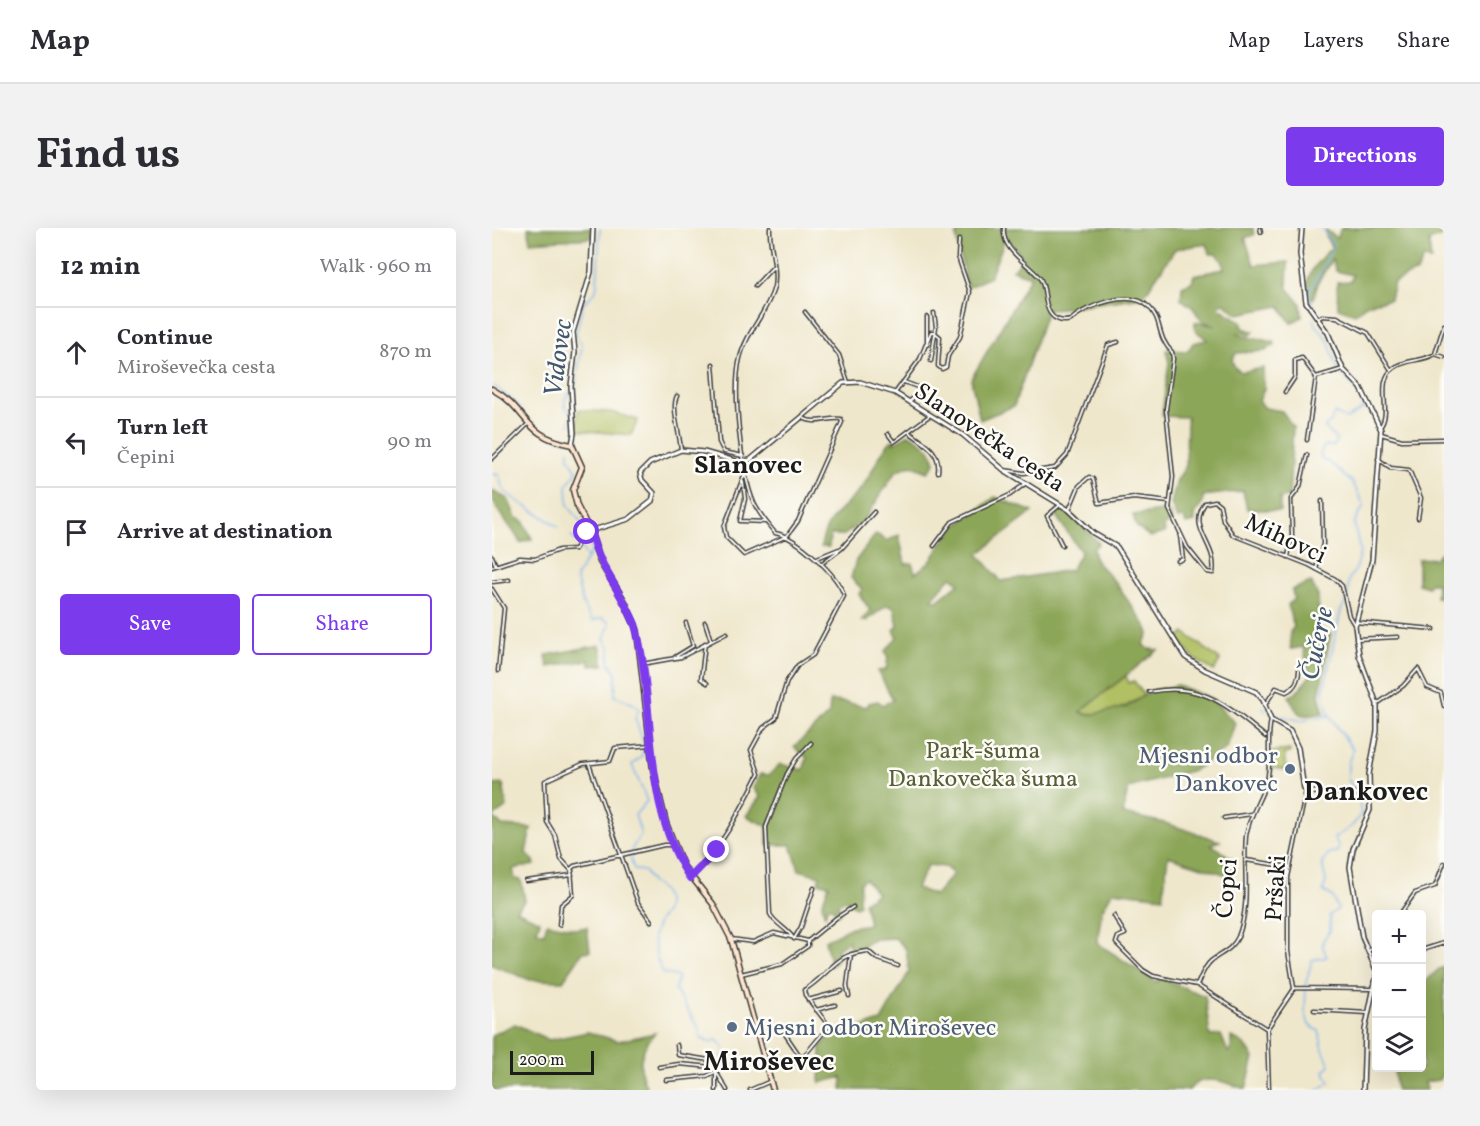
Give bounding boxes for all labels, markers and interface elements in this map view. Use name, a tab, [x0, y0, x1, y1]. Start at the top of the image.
text: Map	[30, 22, 90, 61]
text: Map	[1228, 27, 1270, 56]
text: Layers	[1303, 27, 1364, 56]
text: Share	[1397, 27, 1450, 56]
text: Find us	[36, 127, 180, 186]
button: Directions	[1286, 127, 1444, 186]
text: 12 min	[60, 249, 141, 285]
text: Walk · 960 m	[320, 253, 432, 281]
water label: Vidovec	[536, 316, 582, 400]
text: Continue	[117, 323, 213, 354]
icon: ahead	[60, 336, 93, 369]
text: 870 m	[379, 338, 432, 366]
text: Miroševečka cesta	[117, 354, 276, 382]
street label: Slanovečka cesta	[907, 375, 1071, 502]
text: Turn left	[117, 413, 208, 444]
icon: left	[60, 426, 93, 459]
text: 90 m	[388, 428, 432, 456]
text: Čepini	[117, 444, 175, 472]
district label: Slanovec	[694, 448, 802, 484]
street label: Mihovci	[1239, 506, 1332, 574]
icon: arrive	[60, 516, 93, 549]
text: Arrive at destination	[117, 517, 333, 548]
route start	[573, 518, 599, 544]
button: Save	[60, 594, 240, 655]
button: Share	[252, 594, 432, 655]
water label: Čučerje	[1293, 603, 1343, 683]
park label: Park-šuma Dankovečka šuma	[888, 735, 1078, 797]
place label: Mjesni odbor Dankovec	[1139, 740, 1278, 802]
marker: Mjesni odbor Dankovec	[1283, 762, 1297, 776]
district label: Dankovec	[1304, 774, 1428, 812]
route end	[703, 836, 729, 862]
street label: Pršaki	[1258, 854, 1296, 923]
street label: Čopci	[1208, 857, 1248, 920]
map controls	[1372, 910, 1426, 1072]
button: +	[1372, 910, 1426, 964]
button: −	[1372, 964, 1426, 1018]
place label: Mjesni odbor Miroševec	[744, 1012, 997, 1046]
button: layers	[1372, 1018, 1426, 1072]
marker: Mjesni odbor Miroševec	[725, 1020, 739, 1034]
district label: Miroševec	[704, 1044, 834, 1082]
scale bar	[510, 1048, 594, 1076]
text: 200 m	[519, 1050, 564, 1072]

